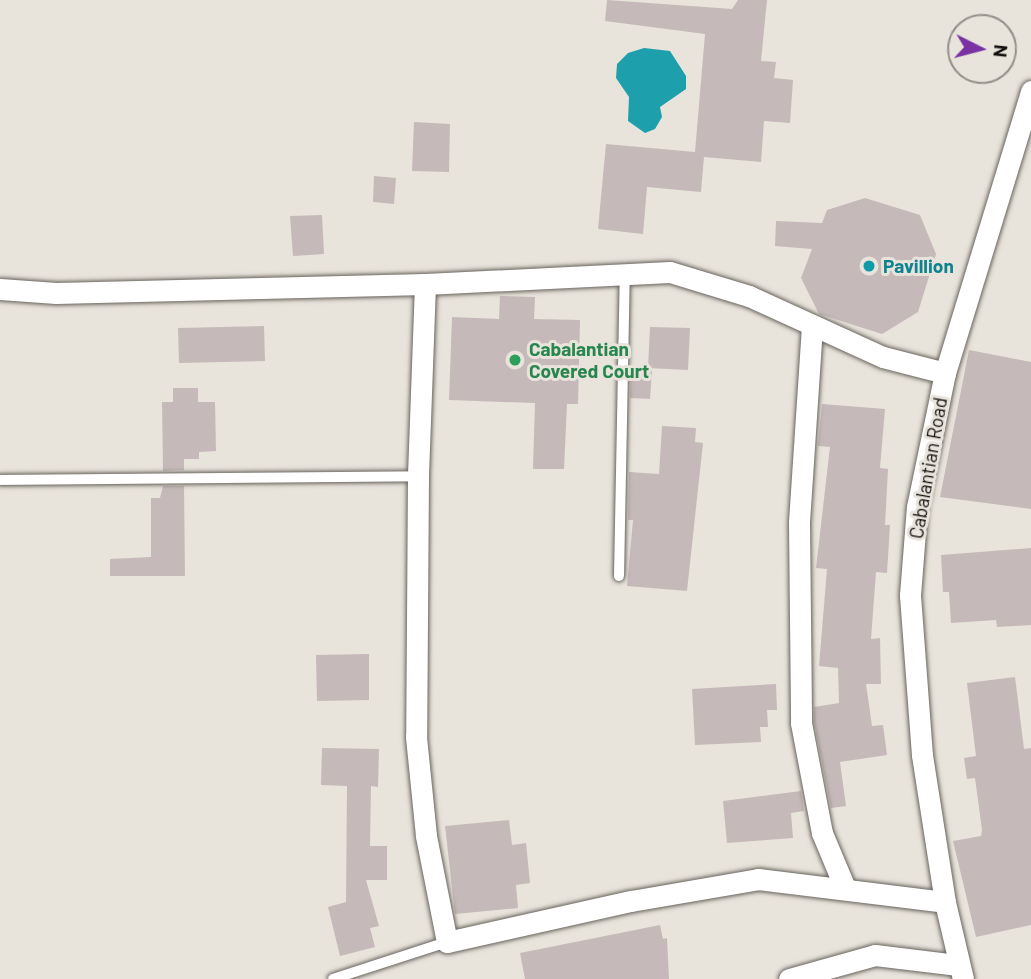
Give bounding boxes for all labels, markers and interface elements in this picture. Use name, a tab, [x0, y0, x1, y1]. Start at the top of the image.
north arrow	[947, 14, 1017, 84]
text: N	[989, 44, 1013, 59]
place label: Pavillion	[883, 255, 954, 277]
marker: Pavillion	[861, 258, 877, 274]
place label: Cabalantian Covered Court	[529, 338, 649, 382]
marker: Cabalantian Covered Court	[507, 352, 523, 368]
street label: Cabalantian Road	[904, 396, 952, 540]

